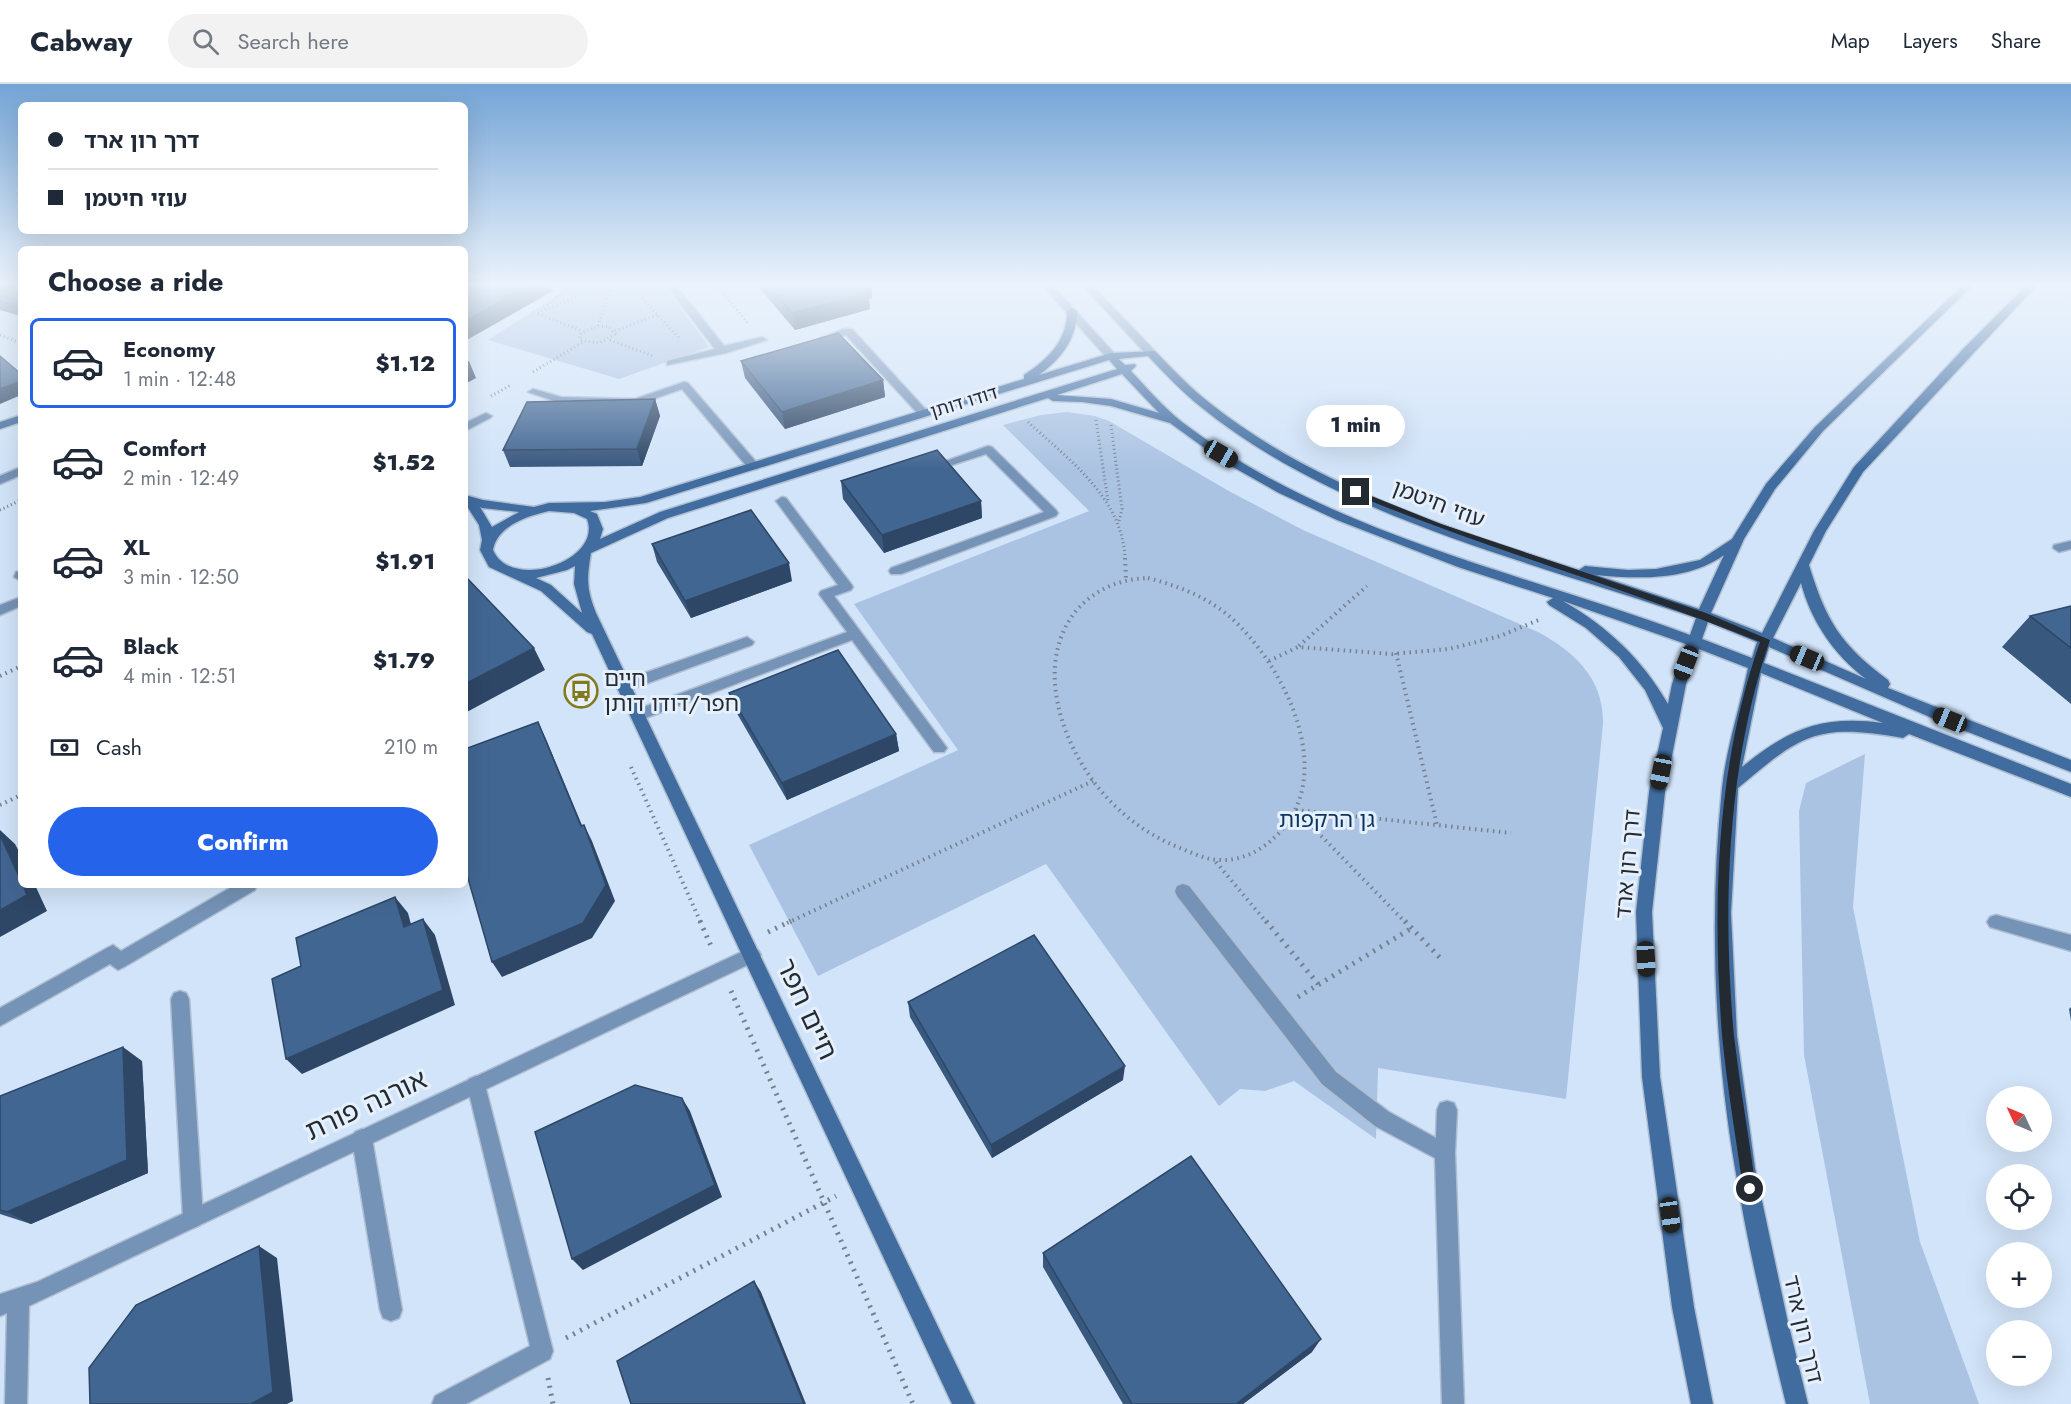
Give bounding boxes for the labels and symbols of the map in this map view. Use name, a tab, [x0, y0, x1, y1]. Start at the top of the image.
street label: דודו דותן	[927, 379, 1001, 425]
callout: 1 min	[1306, 405, 1406, 447]
car	[1201, 437, 1241, 471]
street label: עוזי חיטמן	[1388, 471, 1490, 535]
route end	[1342, 478, 1369, 505]
car	[1671, 643, 1701, 683]
car	[1787, 643, 1827, 673]
place label: חיים חפר/דודו דותן	[604, 662, 739, 719]
bus stop icon: חיים חפר/דודו דותן	[563, 673, 599, 709]
car	[1930, 705, 1970, 735]
car	[1649, 753, 1673, 791]
park label: גן הרקפות	[1279, 803, 1375, 835]
street label: דרך רון ארד	[1606, 808, 1648, 920]
car	[1636, 941, 1656, 977]
street label: חיים חפר	[767, 952, 848, 1066]
street label: אורנה פורת	[298, 1059, 433, 1150]
north arrow	[1986, 1086, 2052, 1152]
route start	[1736, 1175, 1763, 1202]
car	[1659, 1196, 1681, 1234]
street label: דרך רון ארד	[1776, 1272, 1832, 1386]

